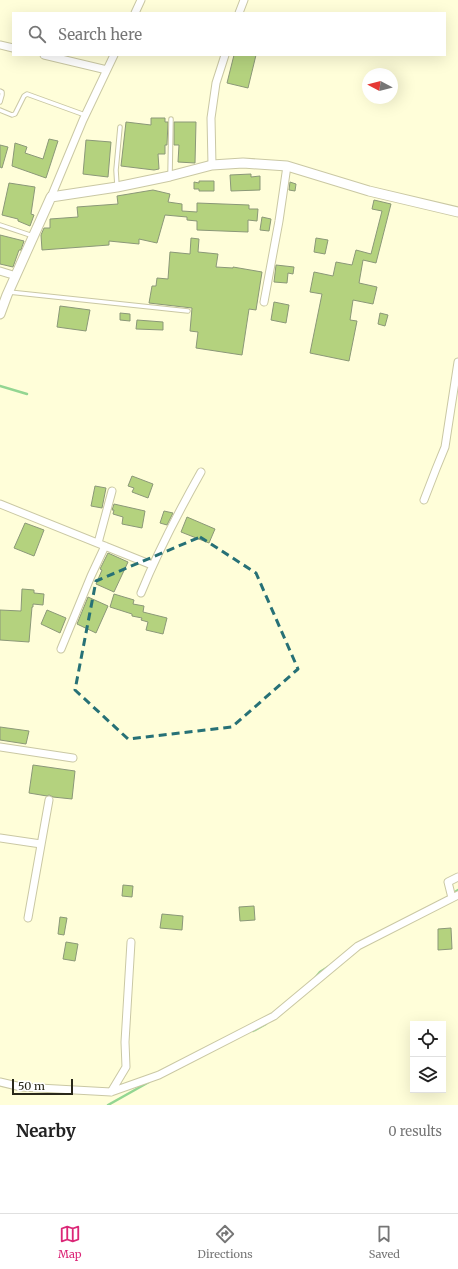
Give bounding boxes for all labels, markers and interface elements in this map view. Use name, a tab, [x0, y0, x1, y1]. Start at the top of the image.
search box	[12, 12, 446, 56]
icon: search	[26, 23, 48, 45]
text: Search here	[58, 25, 142, 44]
north arrow	[362, 68, 398, 104]
map controls	[410, 1021, 446, 1093]
button: locate	[410, 1021, 446, 1057]
button: layers	[410, 1057, 446, 1093]
scale bar	[12, 1077, 73, 1096]
text: 50 m	[18, 1079, 45, 1093]
text: Nearby	[16, 1120, 76, 1142]
text: 0 results	[388, 1123, 442, 1140]
tab: Map	[58, 1223, 82, 1261]
tab: Directions	[198, 1223, 253, 1261]
tab: Saved	[369, 1223, 400, 1261]

